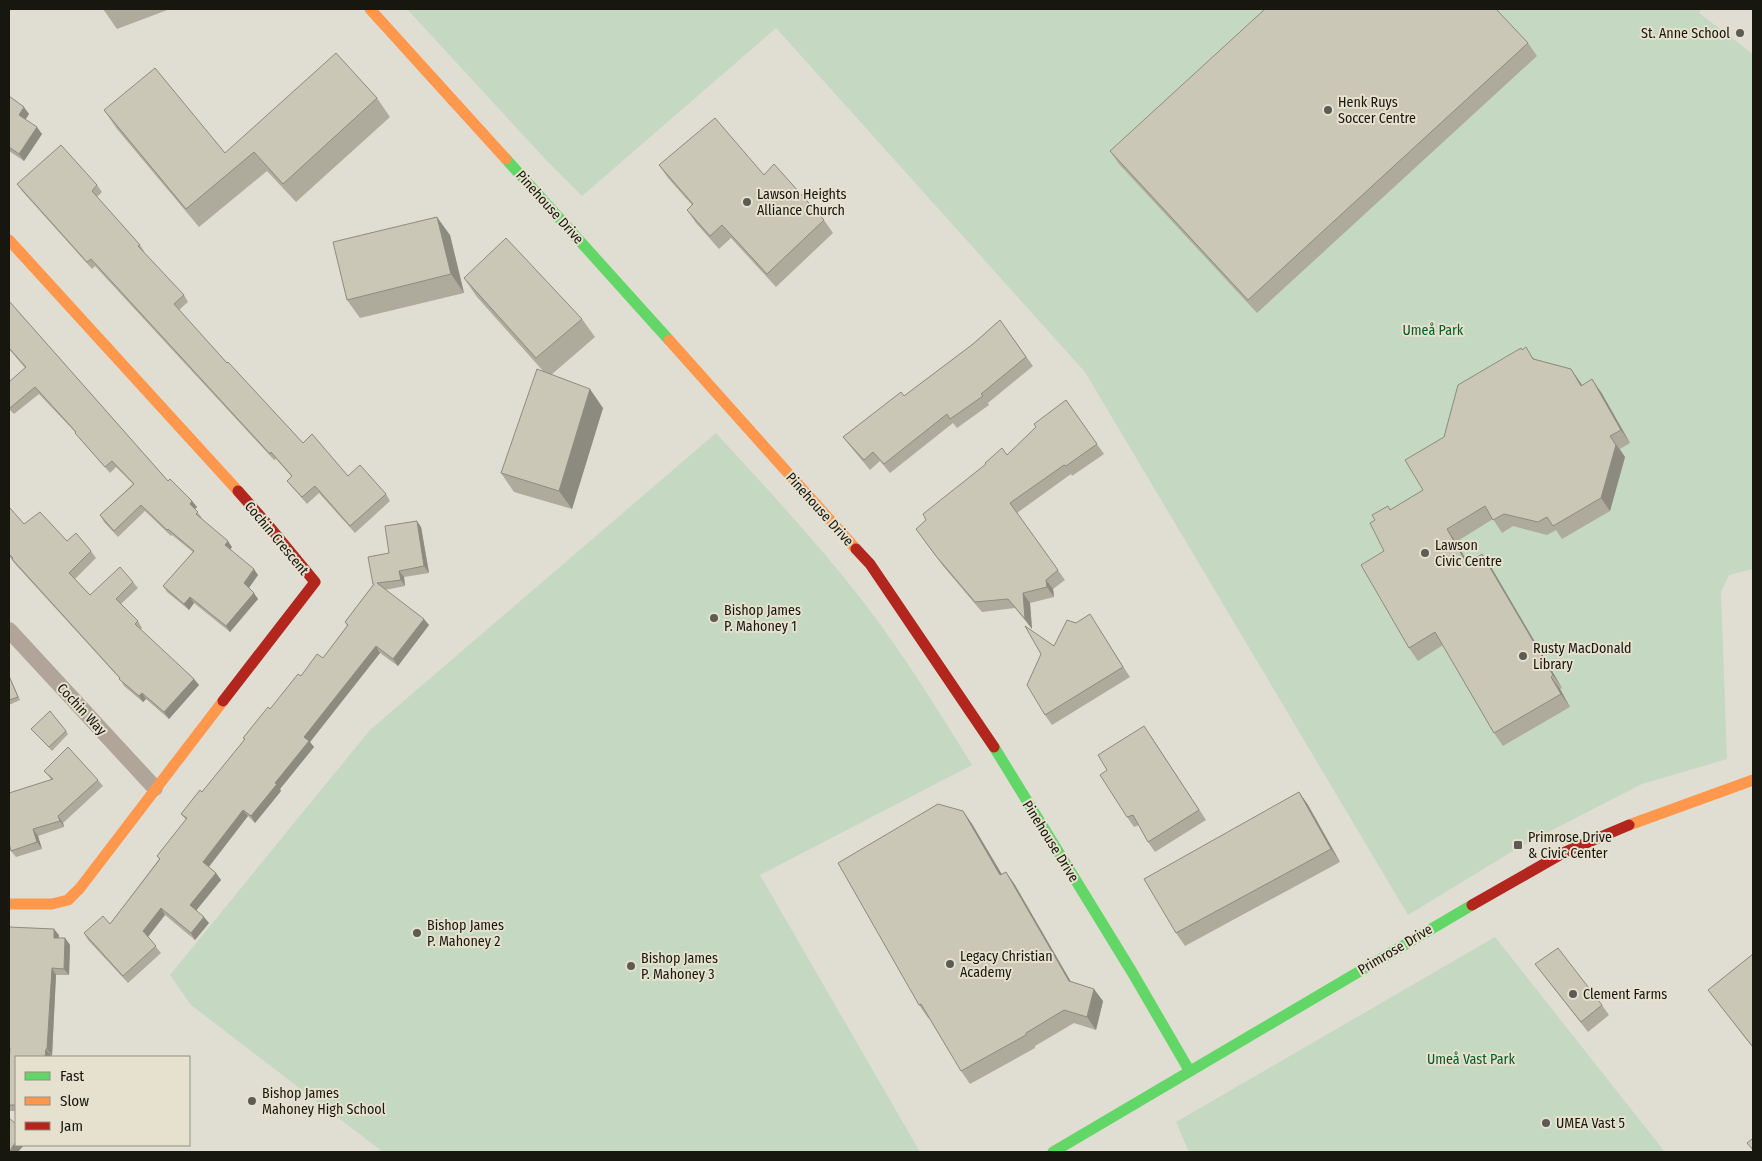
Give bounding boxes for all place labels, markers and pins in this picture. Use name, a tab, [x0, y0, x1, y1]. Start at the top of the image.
place label: St. Anne School	[1641, 25, 1730, 42]
marker: St. Anne School	[1734, 27, 1746, 39]
place label: Henk Ruys Soccer Centre	[1338, 94, 1416, 127]
marker: Henk Ruys Soccer Centre	[1322, 104, 1334, 116]
place label: Lawson Heights Alliance Church	[757, 186, 847, 219]
marker: Lawson Heights Alliance Church	[741, 196, 753, 208]
place label: Lawson Civic Centre	[1435, 537, 1502, 570]
marker: Lawson Civic Centre	[1419, 547, 1431, 559]
place label: Bishop James P. Mahoney 1	[724, 602, 801, 635]
marker: Bishop James P. Mahoney 1	[708, 612, 720, 624]
place label: Rusty MacDonald Library	[1533, 640, 1632, 673]
marker: Rusty MacDonald Library	[1517, 650, 1529, 662]
place label: Primrose Drive & Civic Center	[1528, 829, 1612, 862]
marker: Primrose Drive & Civic Center	[1512, 839, 1524, 851]
place label: Bishop James P. Mahoney 2	[427, 917, 504, 950]
marker: Bishop James P. Mahoney 2	[411, 927, 423, 939]
place label: Legacy Christian Academy	[960, 948, 1053, 981]
place label: Bishop James P. Mahoney 3	[641, 950, 718, 983]
marker: Legacy Christian Academy	[944, 958, 956, 970]
marker: Bishop James P. Mahoney 3	[625, 960, 637, 972]
place label: Clement Farms	[1583, 986, 1667, 1003]
marker: Clement Farms	[1567, 988, 1579, 1000]
place label: Bishop James Mahoney High School	[262, 1085, 386, 1118]
marker: Bishop James Mahoney High School	[246, 1095, 258, 1107]
place label: UMEA Vast 5	[1556, 1115, 1625, 1132]
marker: UMEA Vast 5	[1540, 1117, 1552, 1129]

